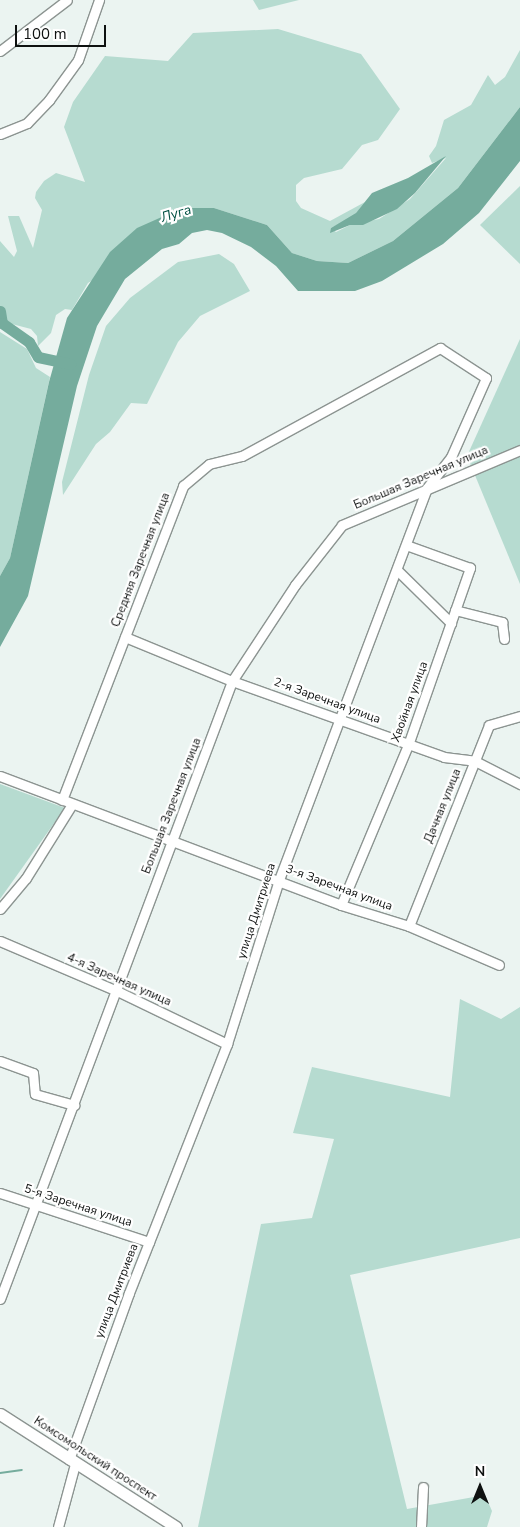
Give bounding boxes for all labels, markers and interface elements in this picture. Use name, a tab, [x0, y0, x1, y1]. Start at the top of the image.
scale bar	[18, 15, 109, 47]
text: 100 m	[23, 24, 67, 44]
water label: Луга	[159, 201, 193, 227]
street label: Большая Заречная улица	[352, 443, 490, 513]
street label: Средняя Заречная улица	[109, 491, 173, 629]
street label: Хвойная улица	[389, 660, 431, 744]
street label: 2-я Заречная улица	[272, 675, 382, 727]
street label: Большая Заречная улица	[139, 736, 205, 876]
street label: Дачная улица	[422, 767, 464, 845]
street label: улица Дмитриева	[235, 861, 279, 961]
street label: 3-я Заречная улица	[284, 862, 394, 914]
street label: 4-я Заречная улица	[65, 950, 173, 1010]
street label: 5-я Заречная улица	[22, 1182, 134, 1230]
street label: улица Дмитриева	[92, 1242, 142, 1340]
street label: Комсомольский проспект	[31, 1414, 159, 1504]
north arrow	[455, 1462, 505, 1512]
text: N	[475, 1462, 485, 1481]

